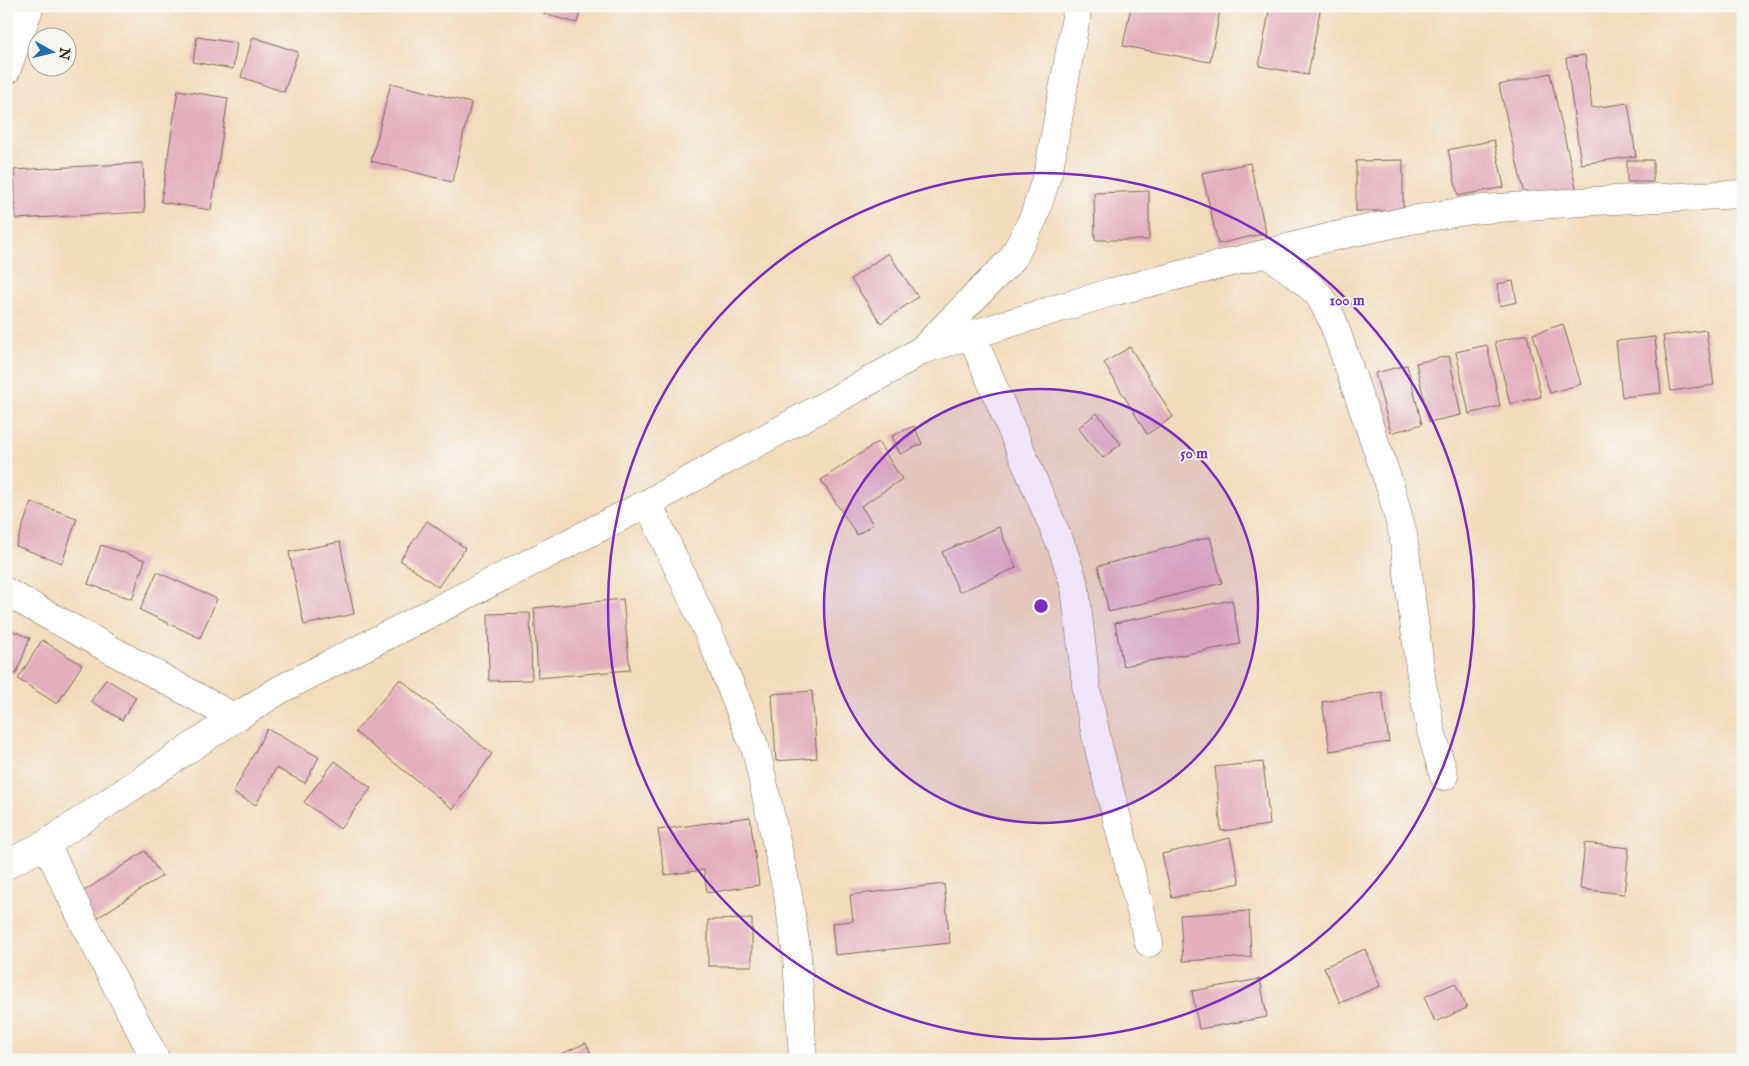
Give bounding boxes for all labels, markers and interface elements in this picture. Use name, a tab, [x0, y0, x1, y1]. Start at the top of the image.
north arrow	[28, 28, 78, 78]
text: N	[54, 45, 74, 61]
text: 100 m	[1329, 291, 1365, 310]
text: 50 m	[1180, 444, 1208, 463]
centre of rings	[1032, 597, 1050, 615]

